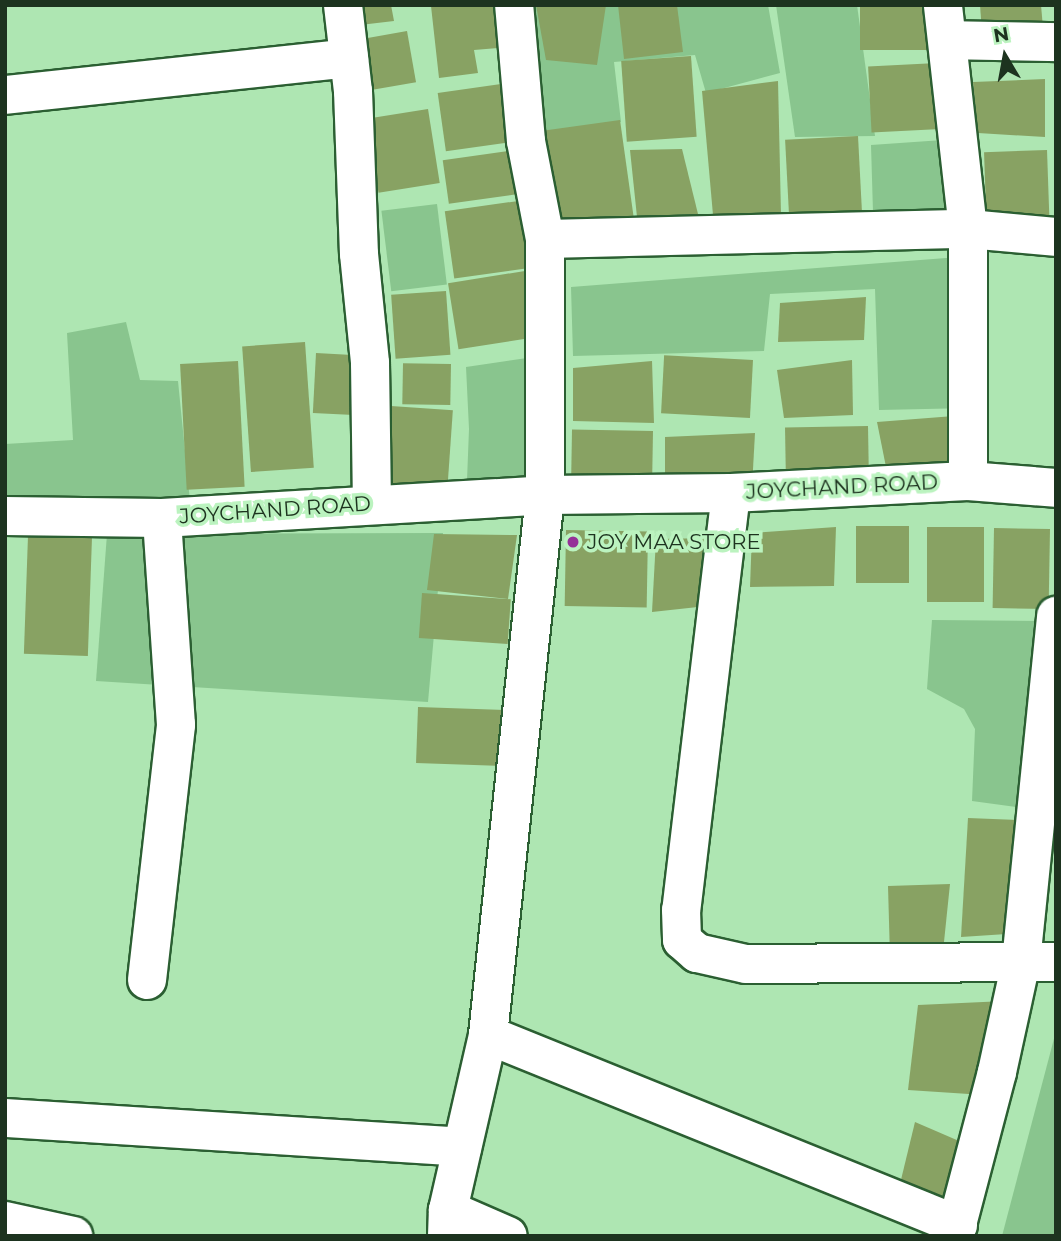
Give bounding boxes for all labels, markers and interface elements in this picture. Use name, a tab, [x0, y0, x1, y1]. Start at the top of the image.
north arrow	[970, 21, 1040, 91]
text: N	[992, 22, 1011, 47]
street label: JOYCHAND ROAD	[745, 469, 939, 505]
street label: JOYCHAND ROAD	[178, 491, 372, 529]
place label: JOY MAA STORE	[587, 529, 761, 555]
marker: JOY MAA STORE	[565, 534, 581, 550]

